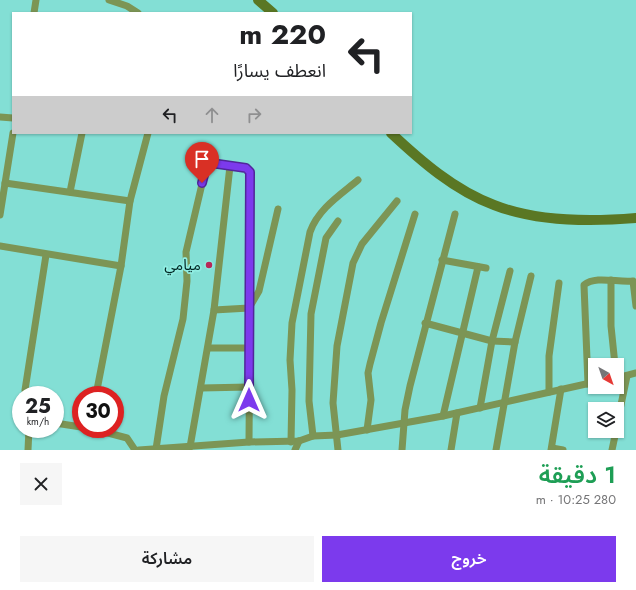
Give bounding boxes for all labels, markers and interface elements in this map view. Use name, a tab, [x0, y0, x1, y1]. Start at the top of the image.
text: 220 m	[239, 14, 326, 55]
icon: left	[340, 28, 392, 80]
text: انعطف يسارًا	[233, 58, 326, 84]
icon: left	[159, 104, 181, 126]
icon: ahead	[201, 104, 223, 126]
icon: right	[243, 104, 265, 126]
pin	[185, 142, 219, 183]
icon: arrive	[191, 148, 213, 170]
place label: ميامي	[164, 254, 201, 276]
marker: ميامي	[204, 260, 214, 270]
north arrow	[588, 358, 624, 394]
map controls	[588, 358, 624, 438]
position arrow	[228, 379, 270, 421]
speed limit sign: 30	[72, 386, 124, 438]
text: 25	[25, 392, 51, 421]
button: layers	[588, 402, 624, 438]
text: km/h	[27, 414, 49, 429]
text: 1 دقيقة	[539, 457, 616, 492]
button: close	[20, 463, 62, 505]
text: 280 m · 10:25	[536, 490, 616, 509]
button: مشاركة	[20, 536, 314, 582]
button: خروج	[322, 536, 616, 582]

